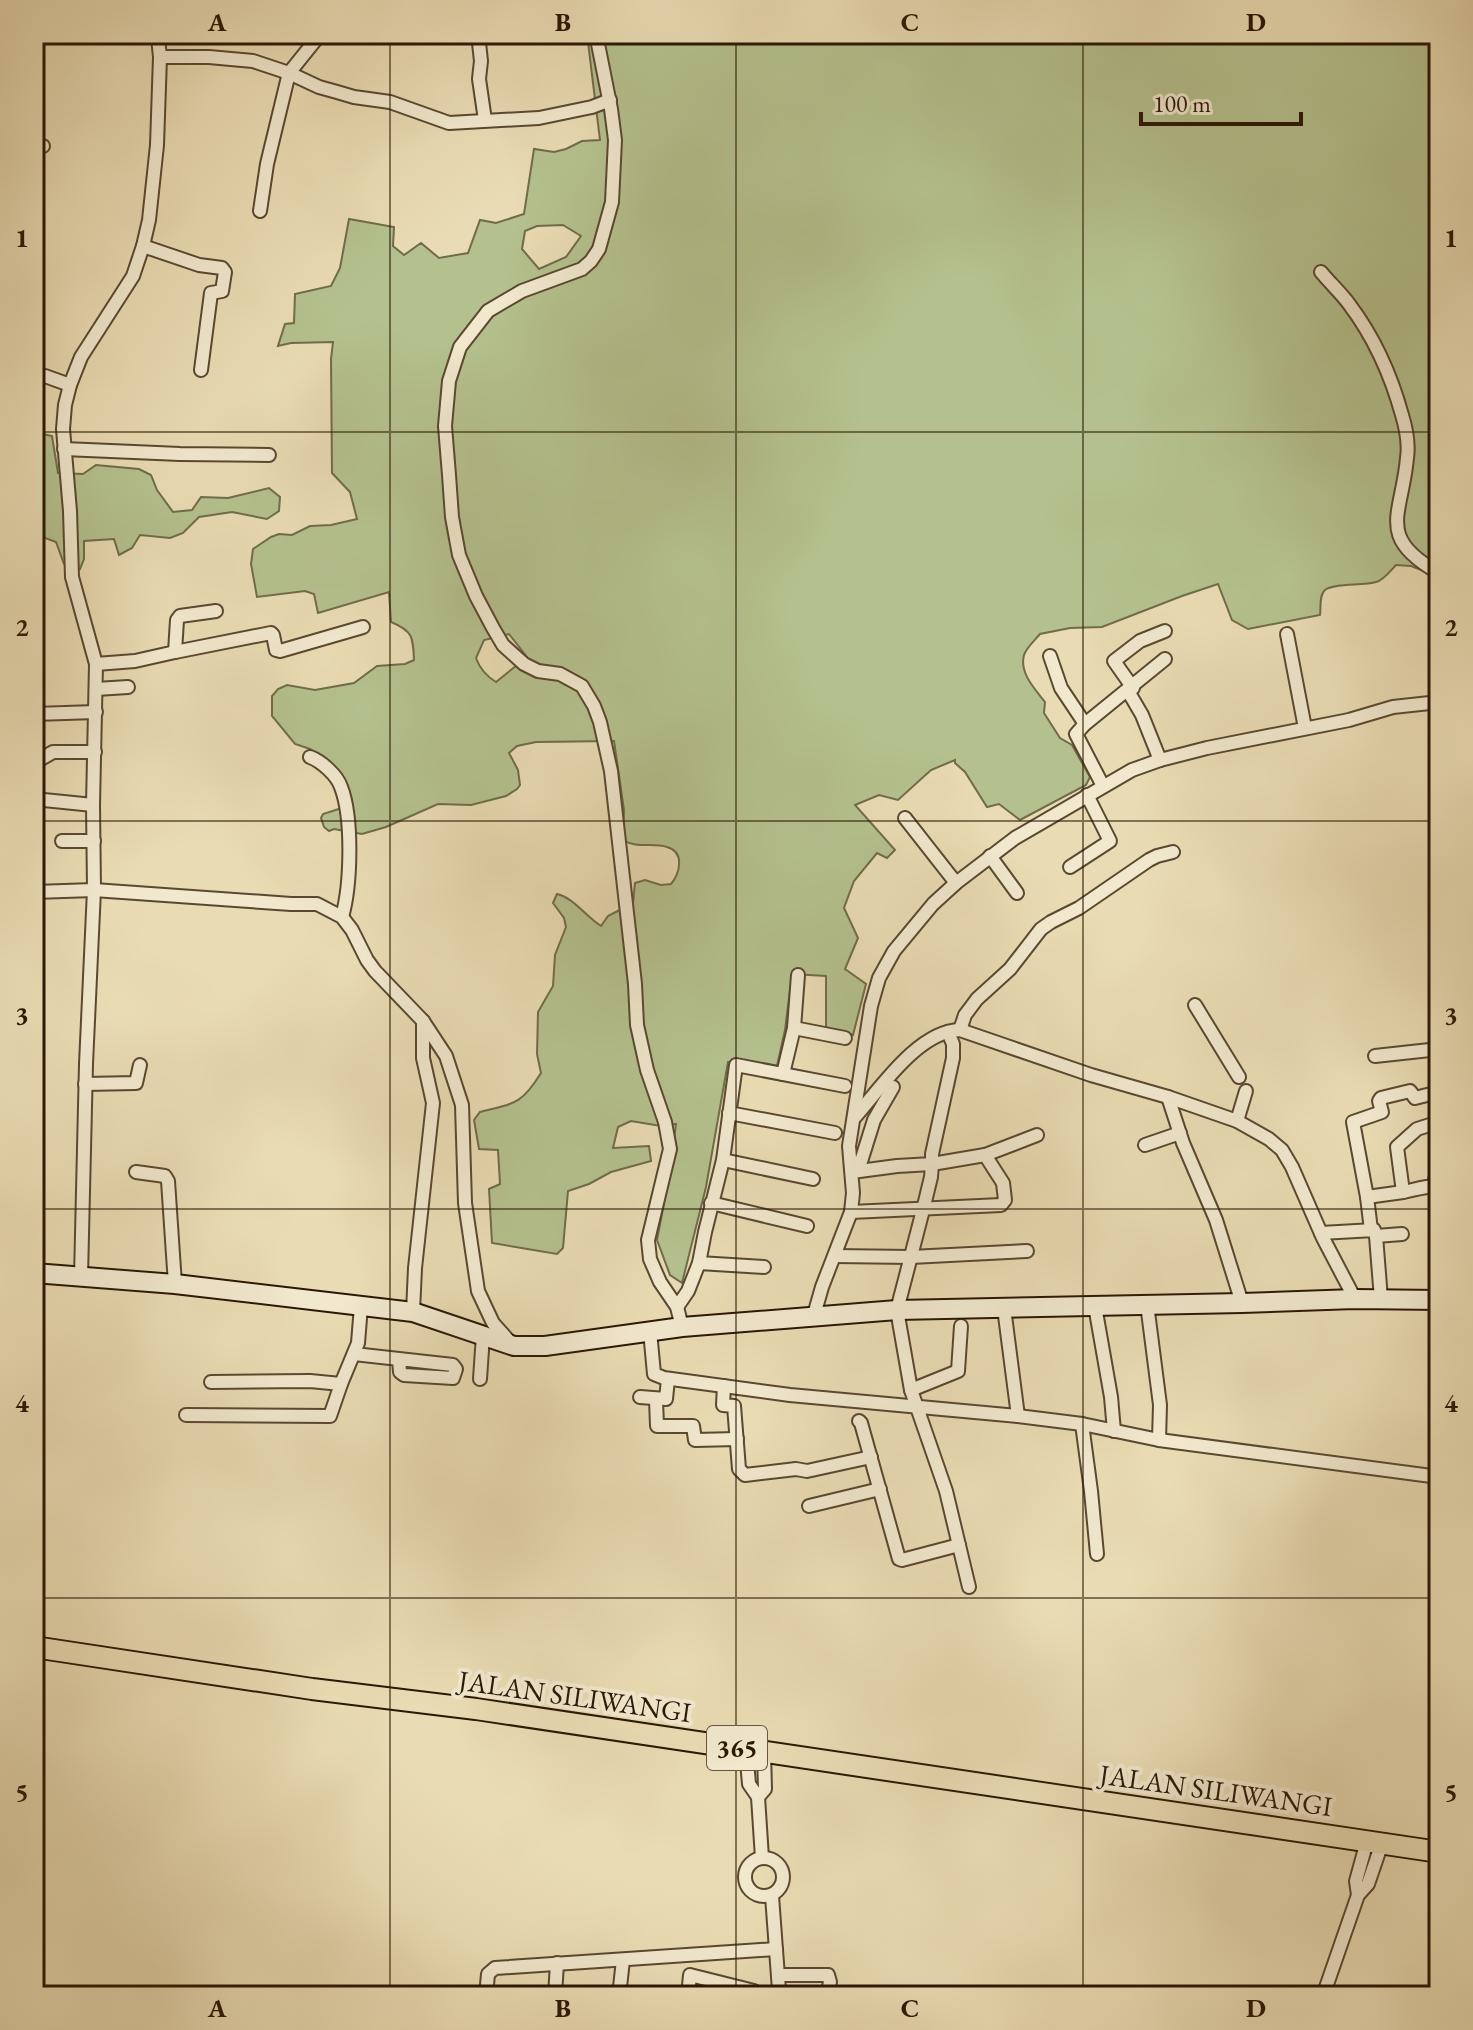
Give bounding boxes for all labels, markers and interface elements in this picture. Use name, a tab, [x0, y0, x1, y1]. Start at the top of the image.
text: A	[207, 5, 227, 39]
text: B	[555, 5, 571, 39]
text: C	[901, 5, 919, 39]
text: D	[1246, 5, 1266, 39]
scale bar	[1141, 76, 1301, 126]
text: 100 m	[1153, 88, 1211, 119]
text: 1	[15, 221, 29, 255]
text: 1	[1444, 221, 1458, 255]
text: 2	[15, 610, 29, 644]
text: 2	[1444, 610, 1458, 644]
text: 3	[15, 998, 29, 1032]
text: 3	[1444, 998, 1458, 1032]
text: 4	[15, 1386, 29, 1420]
text: 4	[1444, 1386, 1458, 1420]
street label: JALAN SILIWANGI	[454, 1662, 694, 1730]
road number: 365	[707, 1726, 767, 1770]
street label: JALAN SILIWANGI	[1095, 1756, 1335, 1824]
text: 5	[15, 1775, 29, 1809]
text: 5	[1444, 1775, 1458, 1809]
text: A	[207, 1991, 227, 2025]
text: B	[555, 1991, 571, 2025]
text: C	[901, 1991, 919, 2025]
text: D	[1246, 1991, 1266, 2025]

